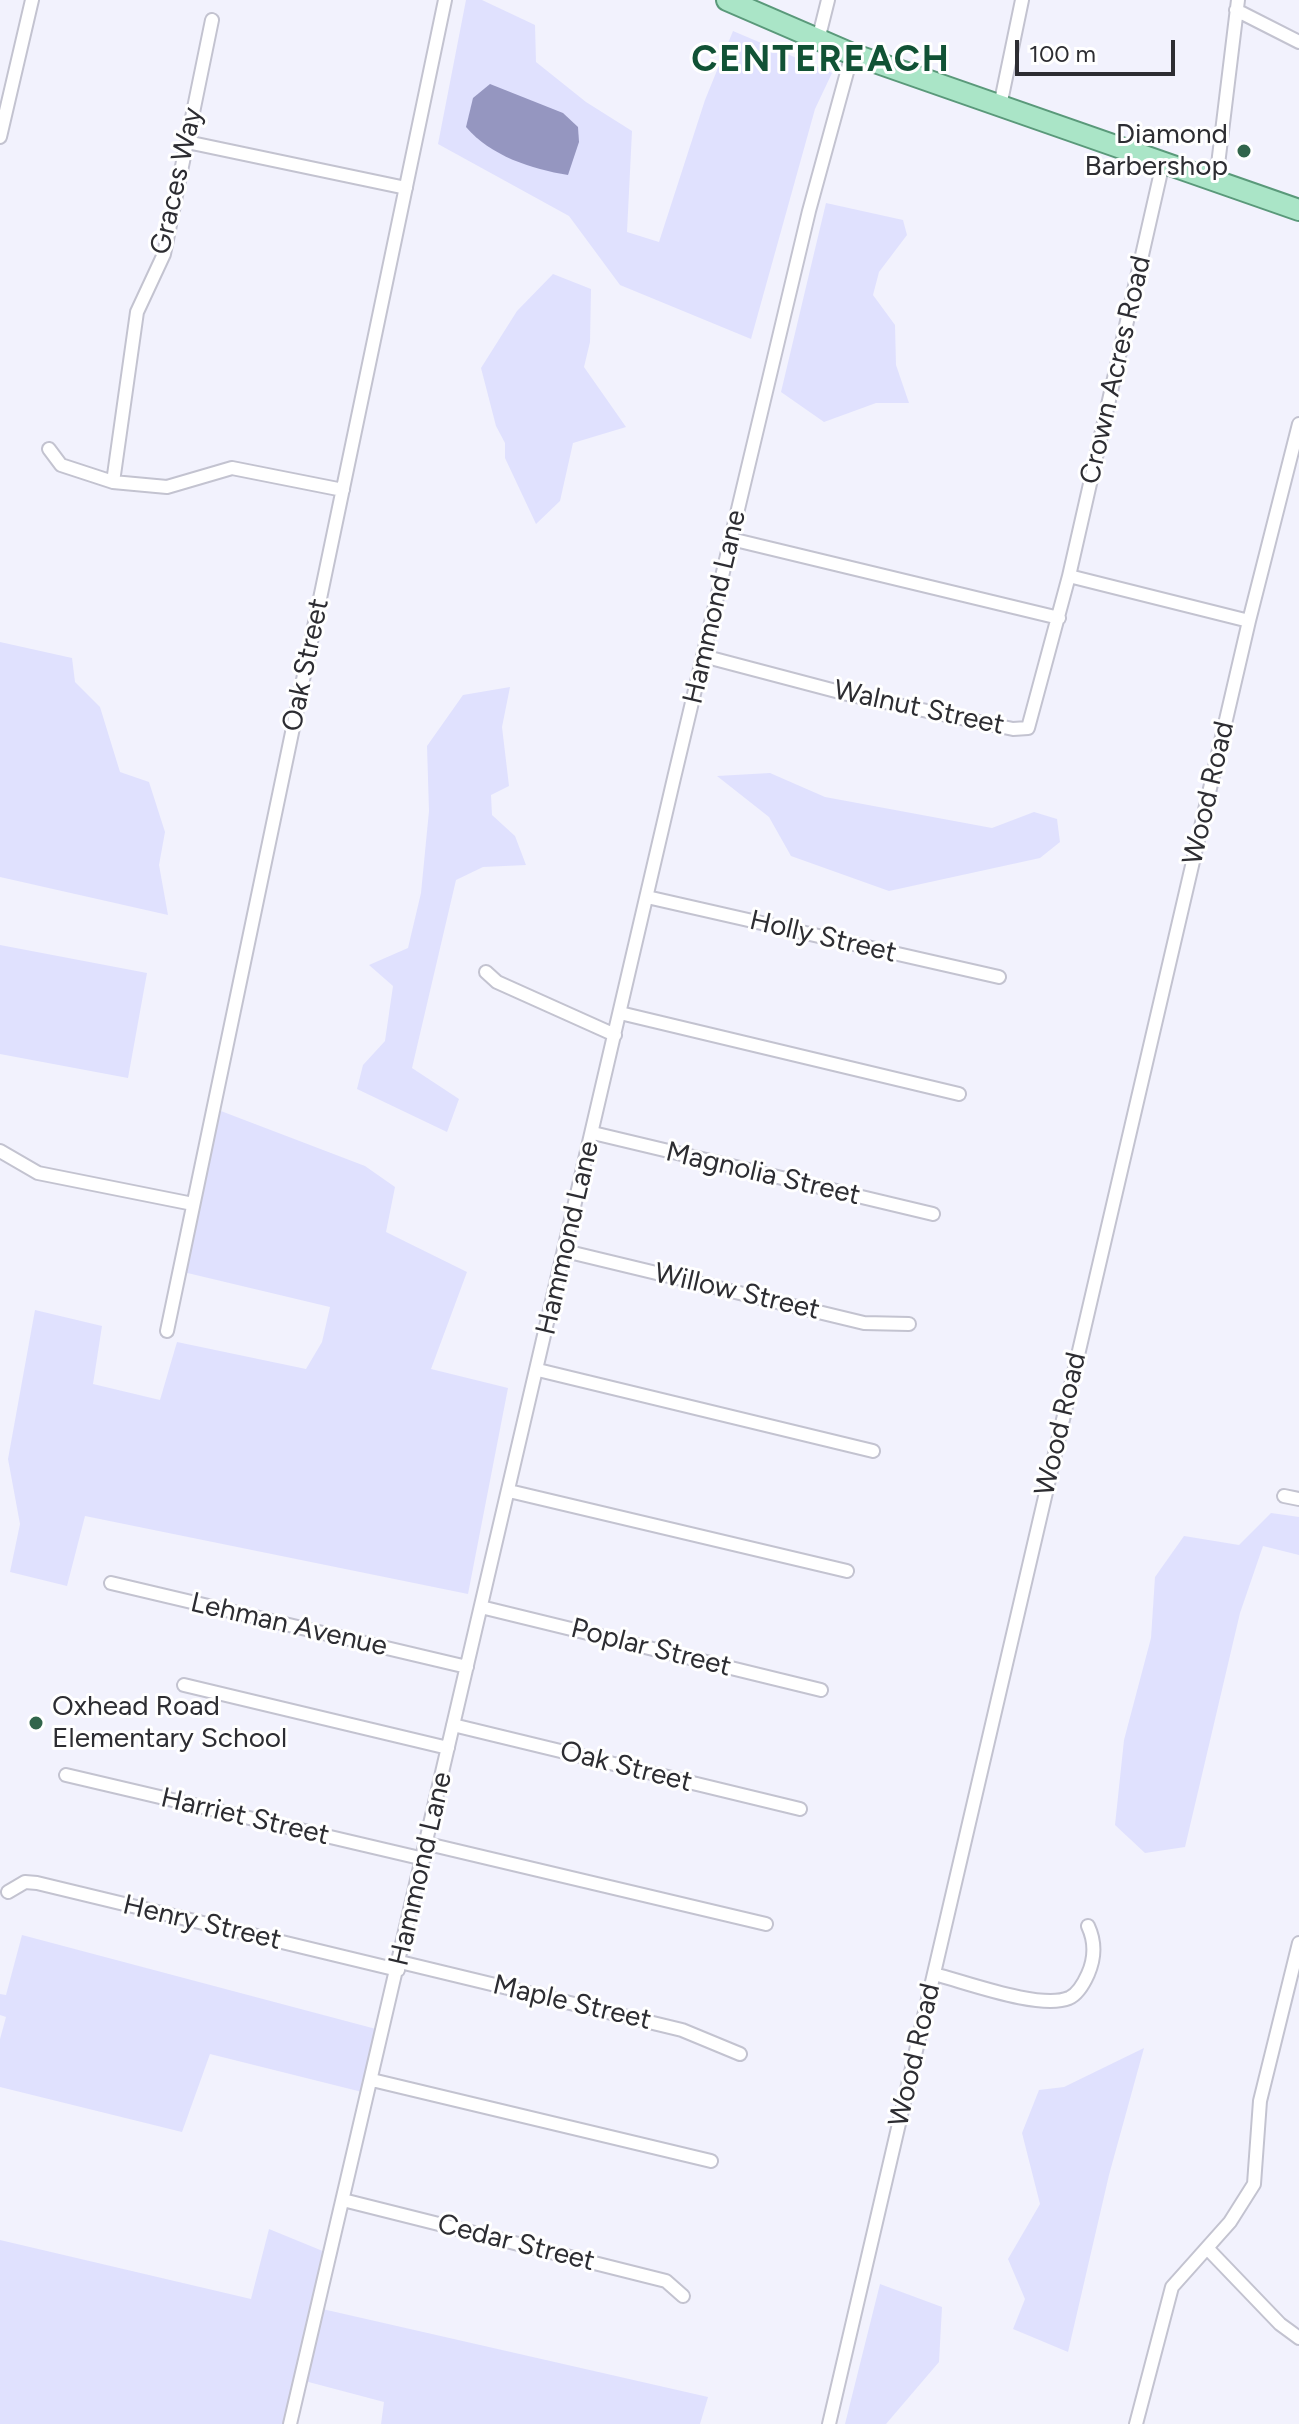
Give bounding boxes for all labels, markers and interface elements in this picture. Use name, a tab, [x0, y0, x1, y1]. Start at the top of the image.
scale bar	[1019, 24, 1179, 74]
district label: CENTEREACH	[691, 38, 951, 82]
text: 100 m	[1029, 39, 1096, 68]
street label: Graces Way	[144, 104, 210, 258]
place label: Diamond Barbershop	[1085, 118, 1228, 184]
marker: Diamond Barbershop	[1235, 142, 1253, 160]
street label: Crown Acres Road	[1073, 253, 1159, 487]
street label: Hammond Lane	[676, 507, 754, 707]
street label: Oak Street	[276, 596, 336, 734]
street label: Walnut Street	[831, 674, 1007, 742]
street label: Wood Road	[1176, 718, 1242, 868]
street label: Holly Street	[746, 904, 900, 970]
street label: Magnolia Street	[663, 1135, 863, 1213]
street label: Hammond Lane	[529, 1138, 607, 1338]
street label: Willow Street	[651, 1257, 823, 1327]
street label: Wood Road	[1028, 1349, 1094, 1499]
street label: Lehman Avenue	[187, 1586, 391, 1664]
street label: Poplar Street	[567, 1612, 735, 1684]
place label: Oxhead Road Elementary School	[52, 1690, 287, 1756]
marker: Oxhead Road Elementary School	[27, 1714, 45, 1732]
street label: Oak Street	[556, 1734, 696, 1800]
street label: Hammond Lane	[382, 1769, 460, 1969]
street label: Harriet Street	[157, 1781, 333, 1853]
street label: Henry Street	[120, 1888, 284, 1958]
street label: Maple Street	[490, 1968, 654, 2038]
street label: Wood Road	[882, 1980, 948, 2130]
street label: Cedar Street	[434, 2207, 598, 2279]

